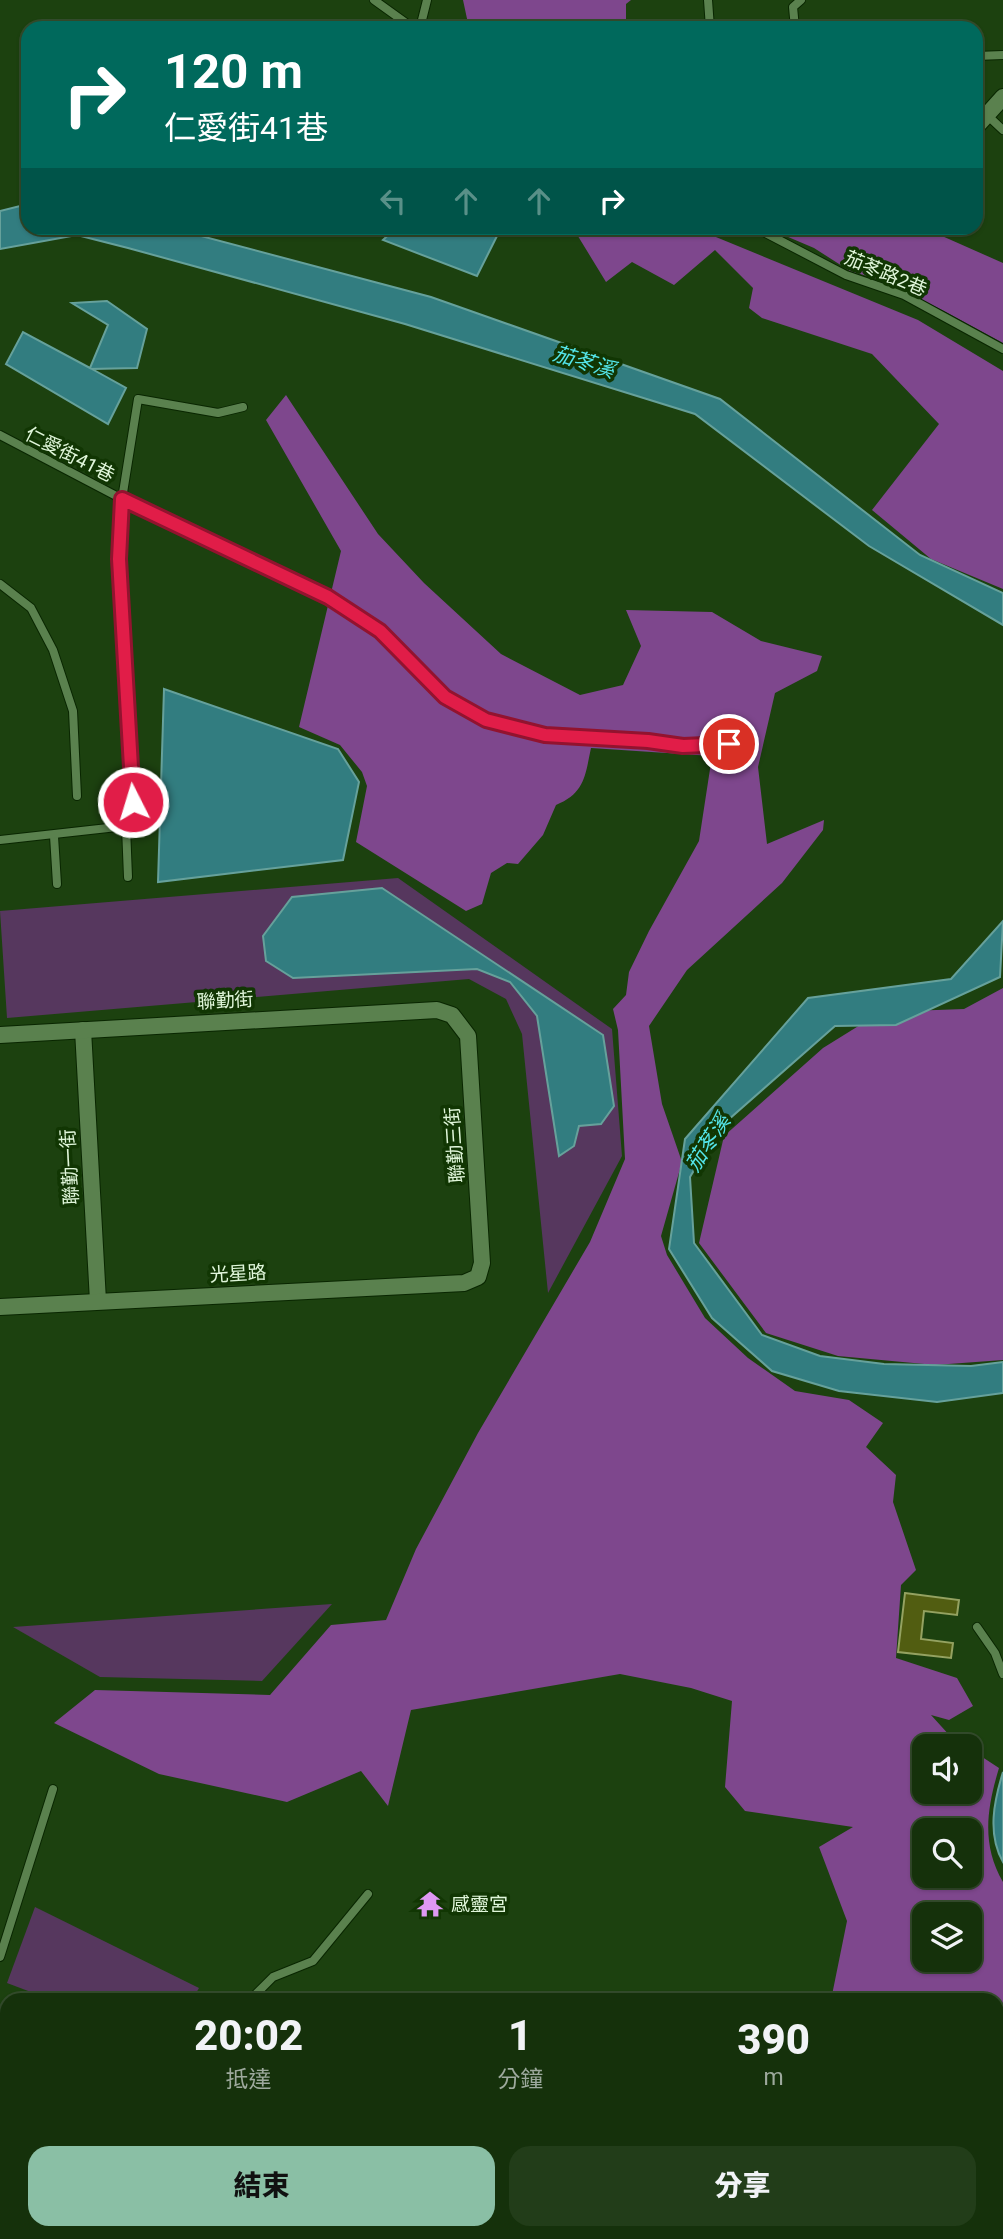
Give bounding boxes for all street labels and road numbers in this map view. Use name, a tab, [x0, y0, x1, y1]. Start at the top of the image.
street label: 茄苳路2巷	[841, 246, 930, 301]
street label: 仁愛街41巷	[21, 422, 118, 487]
street label: 聯勤街	[196, 988, 254, 1013]
street label: 聯勤三街	[440, 1106, 469, 1184]
street label: 聯勤一街	[56, 1128, 83, 1206]
street label: 光星路	[209, 1261, 267, 1286]

